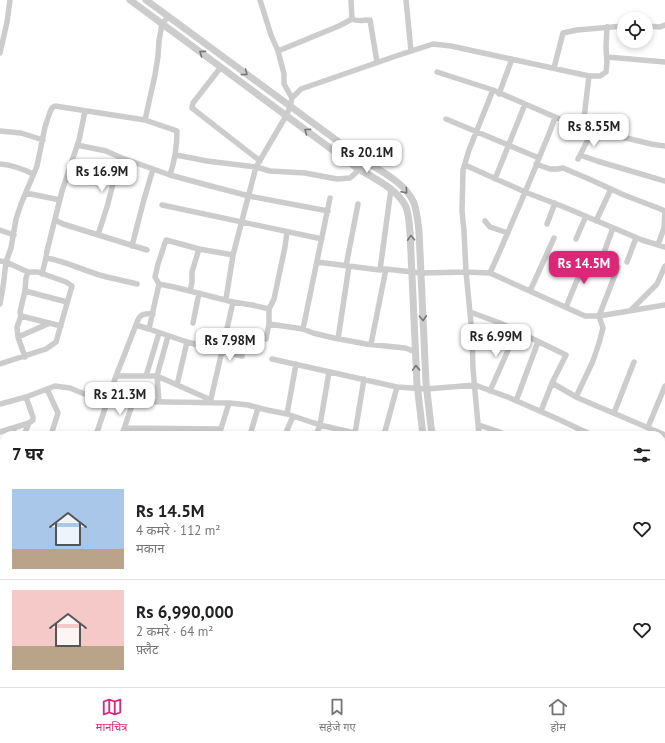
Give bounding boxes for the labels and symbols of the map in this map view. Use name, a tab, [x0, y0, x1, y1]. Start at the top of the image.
one-way arrow	[199, 50, 206, 58]
one-way arrow	[240, 68, 247, 75]
pin: Rs 8.55M	[553, 114, 635, 148]
one-way arrow	[304, 128, 311, 135]
pin: Rs 20.1M	[326, 140, 408, 174]
pin: Rs 16.9M	[61, 159, 143, 193]
one-way arrow	[401, 187, 408, 194]
one-way arrow	[406, 235, 415, 241]
pin: Rs 14.5M	[543, 251, 625, 285]
one-way arrow	[419, 315, 427, 321]
pin: Rs 6.99M	[455, 324, 537, 358]
pin: Rs 7.98M	[189, 328, 271, 362]
one-way arrow	[412, 365, 421, 371]
pin: Rs 21.3M	[79, 382, 161, 416]

